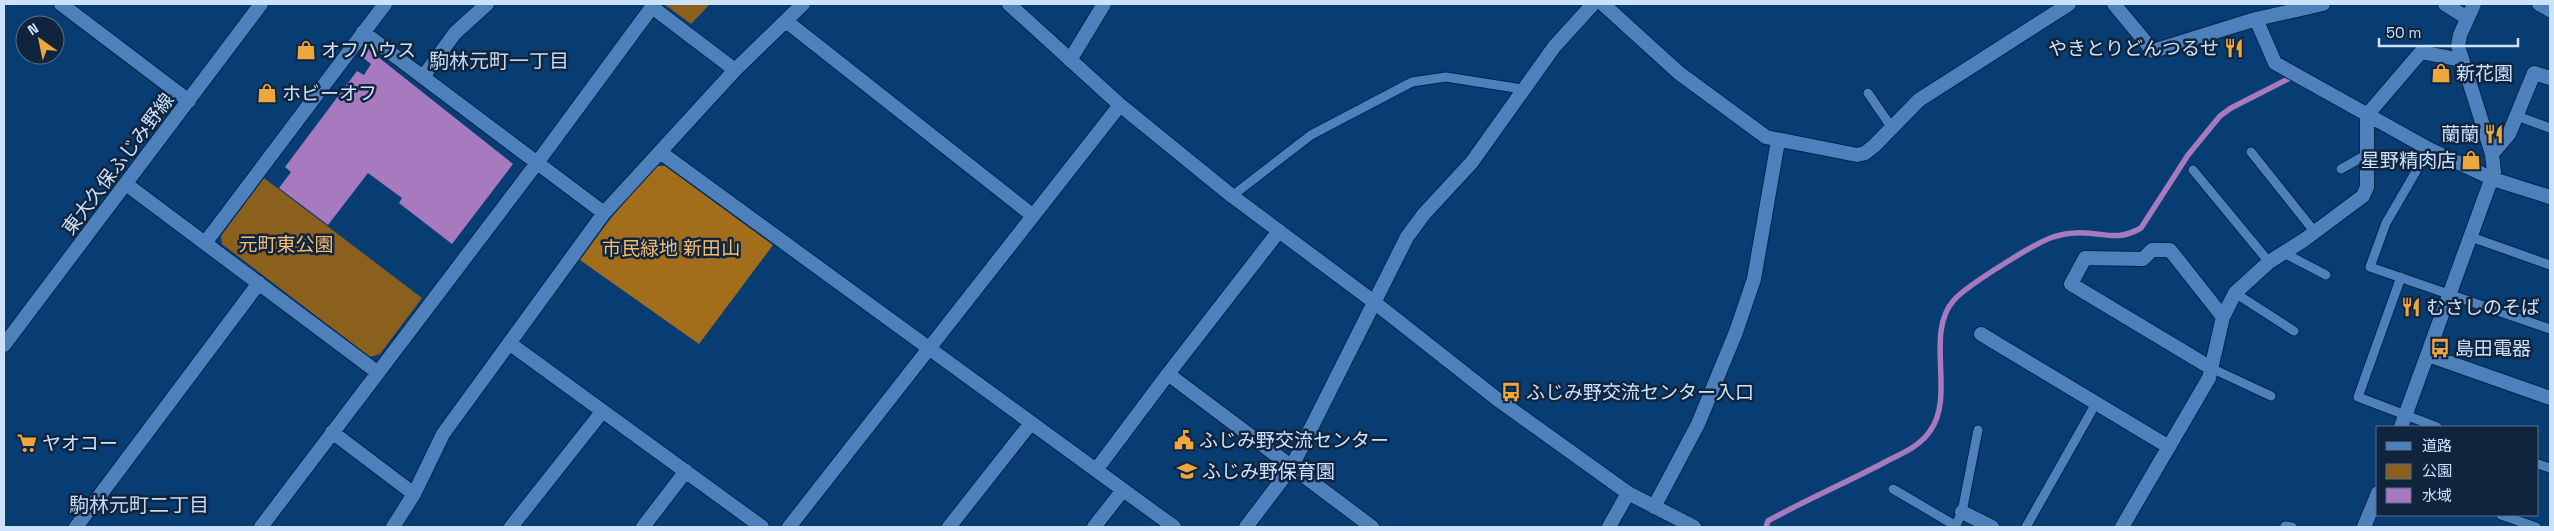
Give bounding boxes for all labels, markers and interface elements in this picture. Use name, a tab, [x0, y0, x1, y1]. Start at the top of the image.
north arrow	[15, 15, 65, 65]
scale bar	[2379, 15, 2518, 47]
text: N	[24, 19, 42, 39]
text: 50 m	[2386, 23, 2421, 42]
place label: やきとりどんつるせ	[2048, 36, 2219, 61]
restaurant icon: やきとりどんつるせ	[2223, 37, 2245, 59]
place label: オフハウス	[321, 38, 416, 63]
shop icon: オフハウス	[295, 39, 317, 61]
district label: 駒林元町一丁目	[429, 48, 569, 74]
place label: 新花園	[2456, 61, 2513, 86]
shop icon: 新花園	[2430, 62, 2452, 84]
place label: ホビーオフ	[282, 81, 377, 106]
shop icon: ホビーオフ	[256, 82, 278, 104]
street label: 東大久保ふじみ野線	[57, 88, 179, 240]
place label: 蘭蘭	[2441, 122, 2479, 147]
restaurant icon: 蘭蘭	[2483, 123, 2505, 145]
place label: 星野精肉店	[2361, 148, 2456, 173]
shop icon: 星野精肉店	[2460, 149, 2482, 171]
park label: 元町東公園	[238, 232, 334, 257]
park label: 市民緑地 新田山	[602, 236, 740, 261]
place label: むさしのそば	[2426, 295, 2540, 320]
restaurant icon: むさしのそば	[2400, 296, 2422, 318]
place label: 島田電器	[2455, 336, 2531, 361]
bus stop icon: 島田電器	[2429, 337, 2451, 359]
place label: ふじみ野交流センター入口	[1526, 380, 1754, 405]
bus stop icon: ふじみ野交流センター入口	[1500, 381, 1522, 403]
legend	[2376, 426, 2539, 516]
place label: ふじみ野交流センター	[1199, 428, 1389, 453]
public building icon: ふじみ野交流センター	[1173, 429, 1195, 451]
place label: ヤオコー	[42, 431, 118, 456]
supermarket icon: ヤオコー	[16, 432, 38, 454]
text: 道路	[2422, 436, 2452, 455]
place label: ふじみ野保育園	[1202, 459, 1335, 484]
school or university icon: ふじみ野保育園	[1176, 460, 1198, 482]
text: 公園	[2422, 461, 2452, 480]
text: 水域	[2422, 486, 2452, 505]
district label: 駒林元町二丁目	[69, 492, 209, 518]

